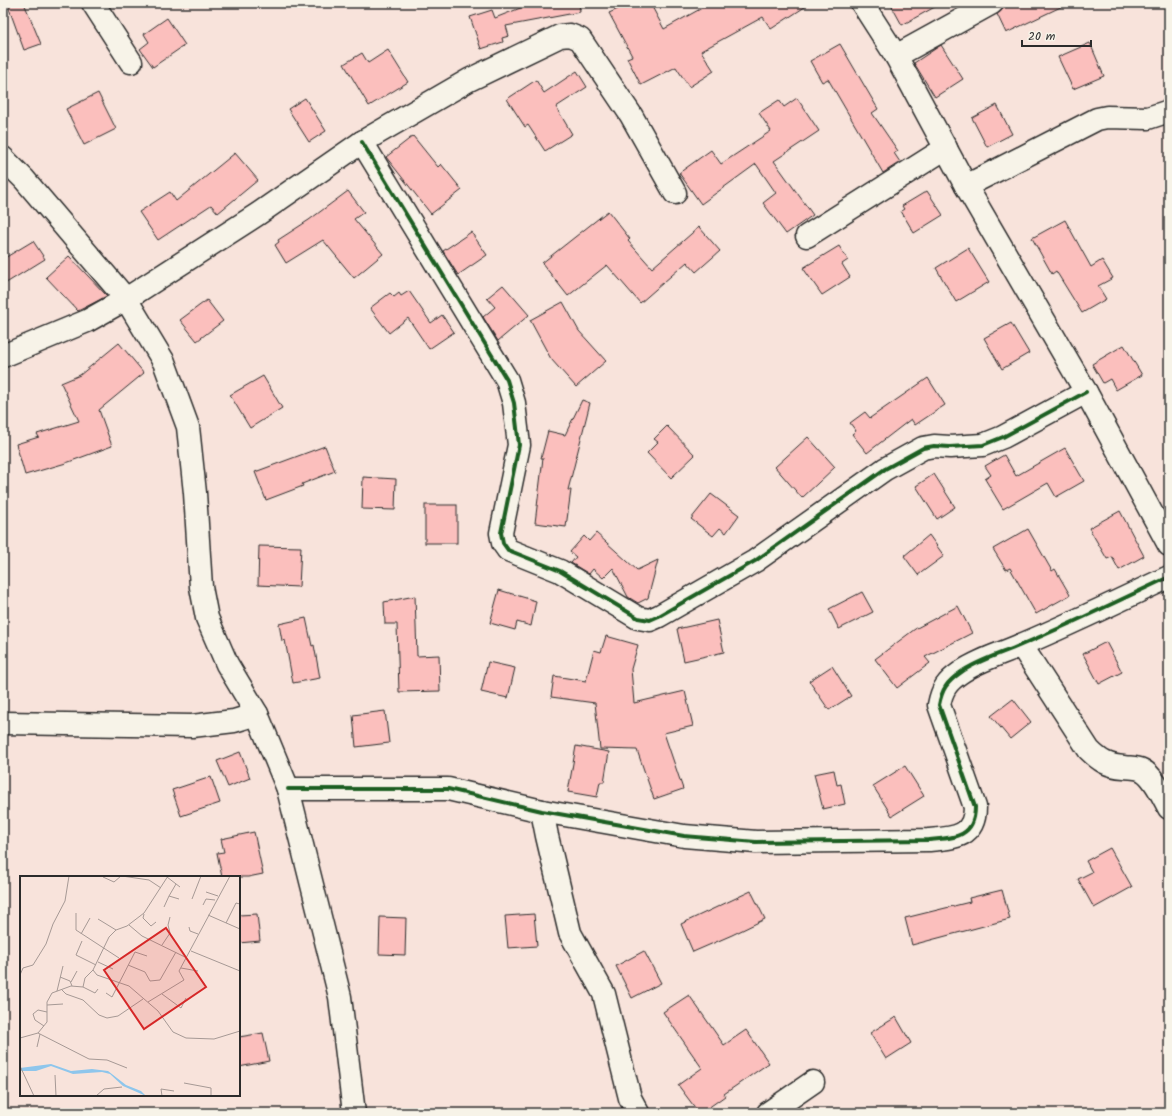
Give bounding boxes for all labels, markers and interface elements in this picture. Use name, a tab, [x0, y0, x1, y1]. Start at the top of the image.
scale bar	[1022, 22, 1091, 48]
text: 20 m	[1028, 27, 1056, 46]
inset map	[20, 876, 240, 1096]

